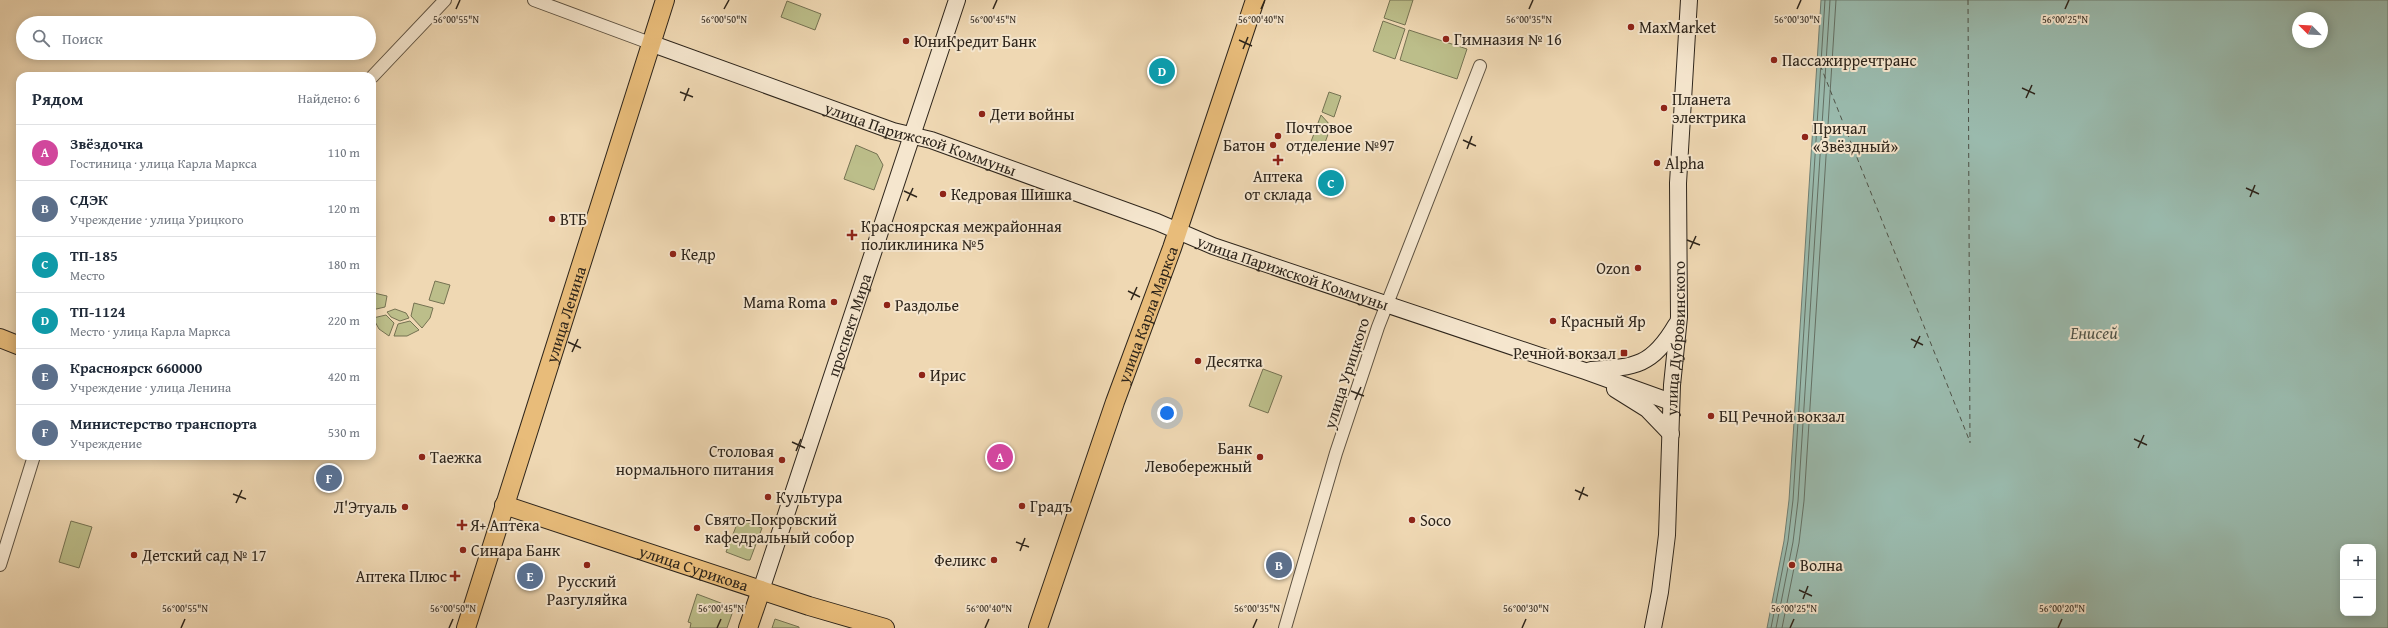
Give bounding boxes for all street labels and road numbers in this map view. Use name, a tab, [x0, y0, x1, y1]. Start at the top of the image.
street label: улица Парижской Коммуны	[820, 95, 1020, 182]
street label: улица Парижской Коммуны	[1192, 228, 1392, 316]
street label: улица Карла Маркса	[1111, 242, 1184, 388]
street label: улица Дубровинского	[1659, 261, 1691, 417]
street label: улица Ленина	[539, 263, 592, 367]
street label: проспект Мира	[821, 270, 877, 380]
street label: улица Урицкого	[1316, 315, 1375, 432]
street label: улица Сурикова	[635, 538, 752, 597]

